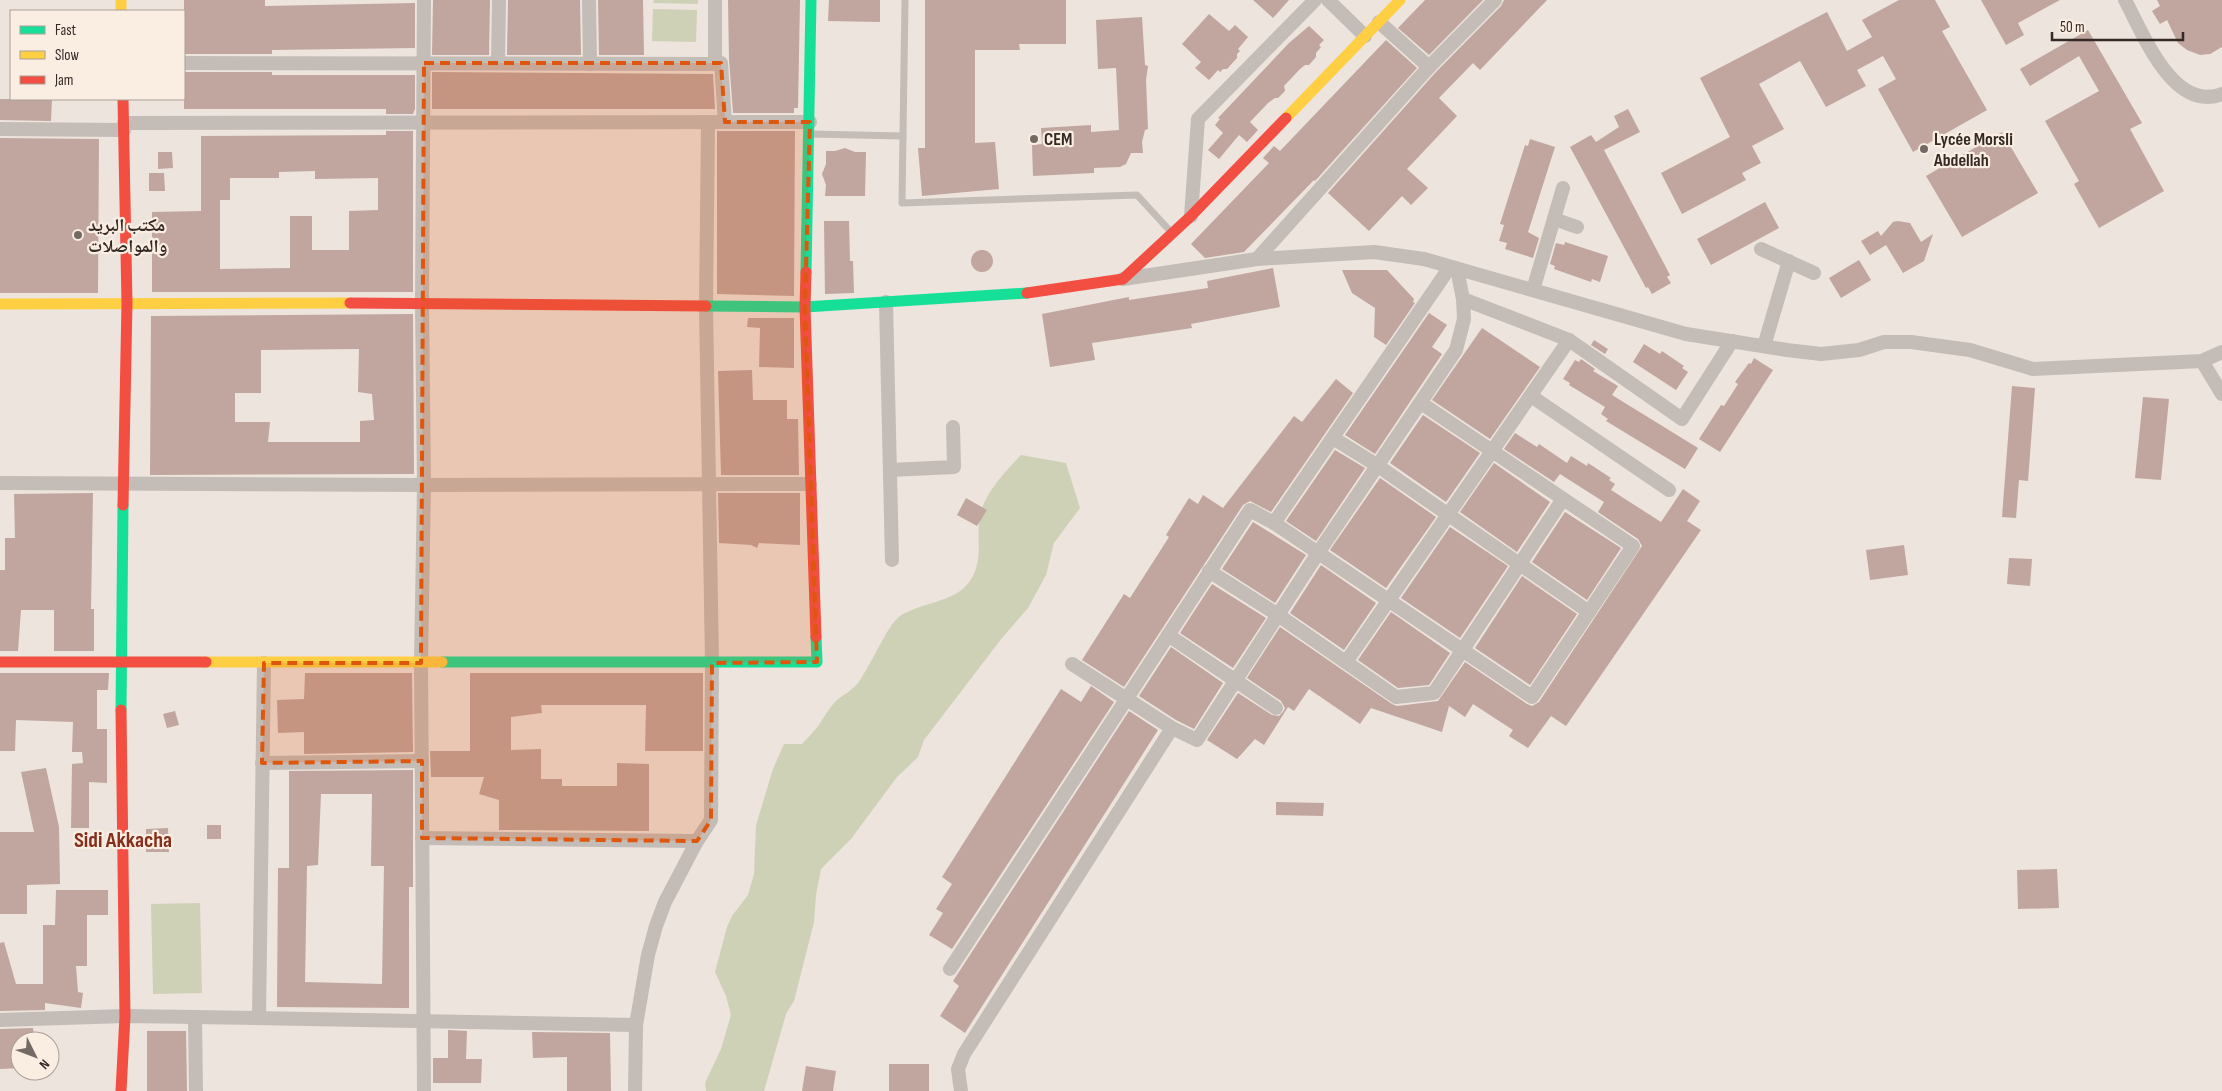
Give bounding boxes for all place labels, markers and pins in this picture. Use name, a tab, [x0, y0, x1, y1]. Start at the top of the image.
place label: CEM	[1044, 129, 1072, 150]
place label: Lycée Morsli Abdellah	[1933, 129, 2013, 171]
marker: CEM	[1028, 133, 1040, 145]
marker: Lycée Morsli Abdellah	[1918, 143, 1930, 155]
place label: مكتب البريد والمواصلات	[88, 215, 168, 257]
marker: مكتب البريد والمواصلات	[72, 229, 84, 241]

